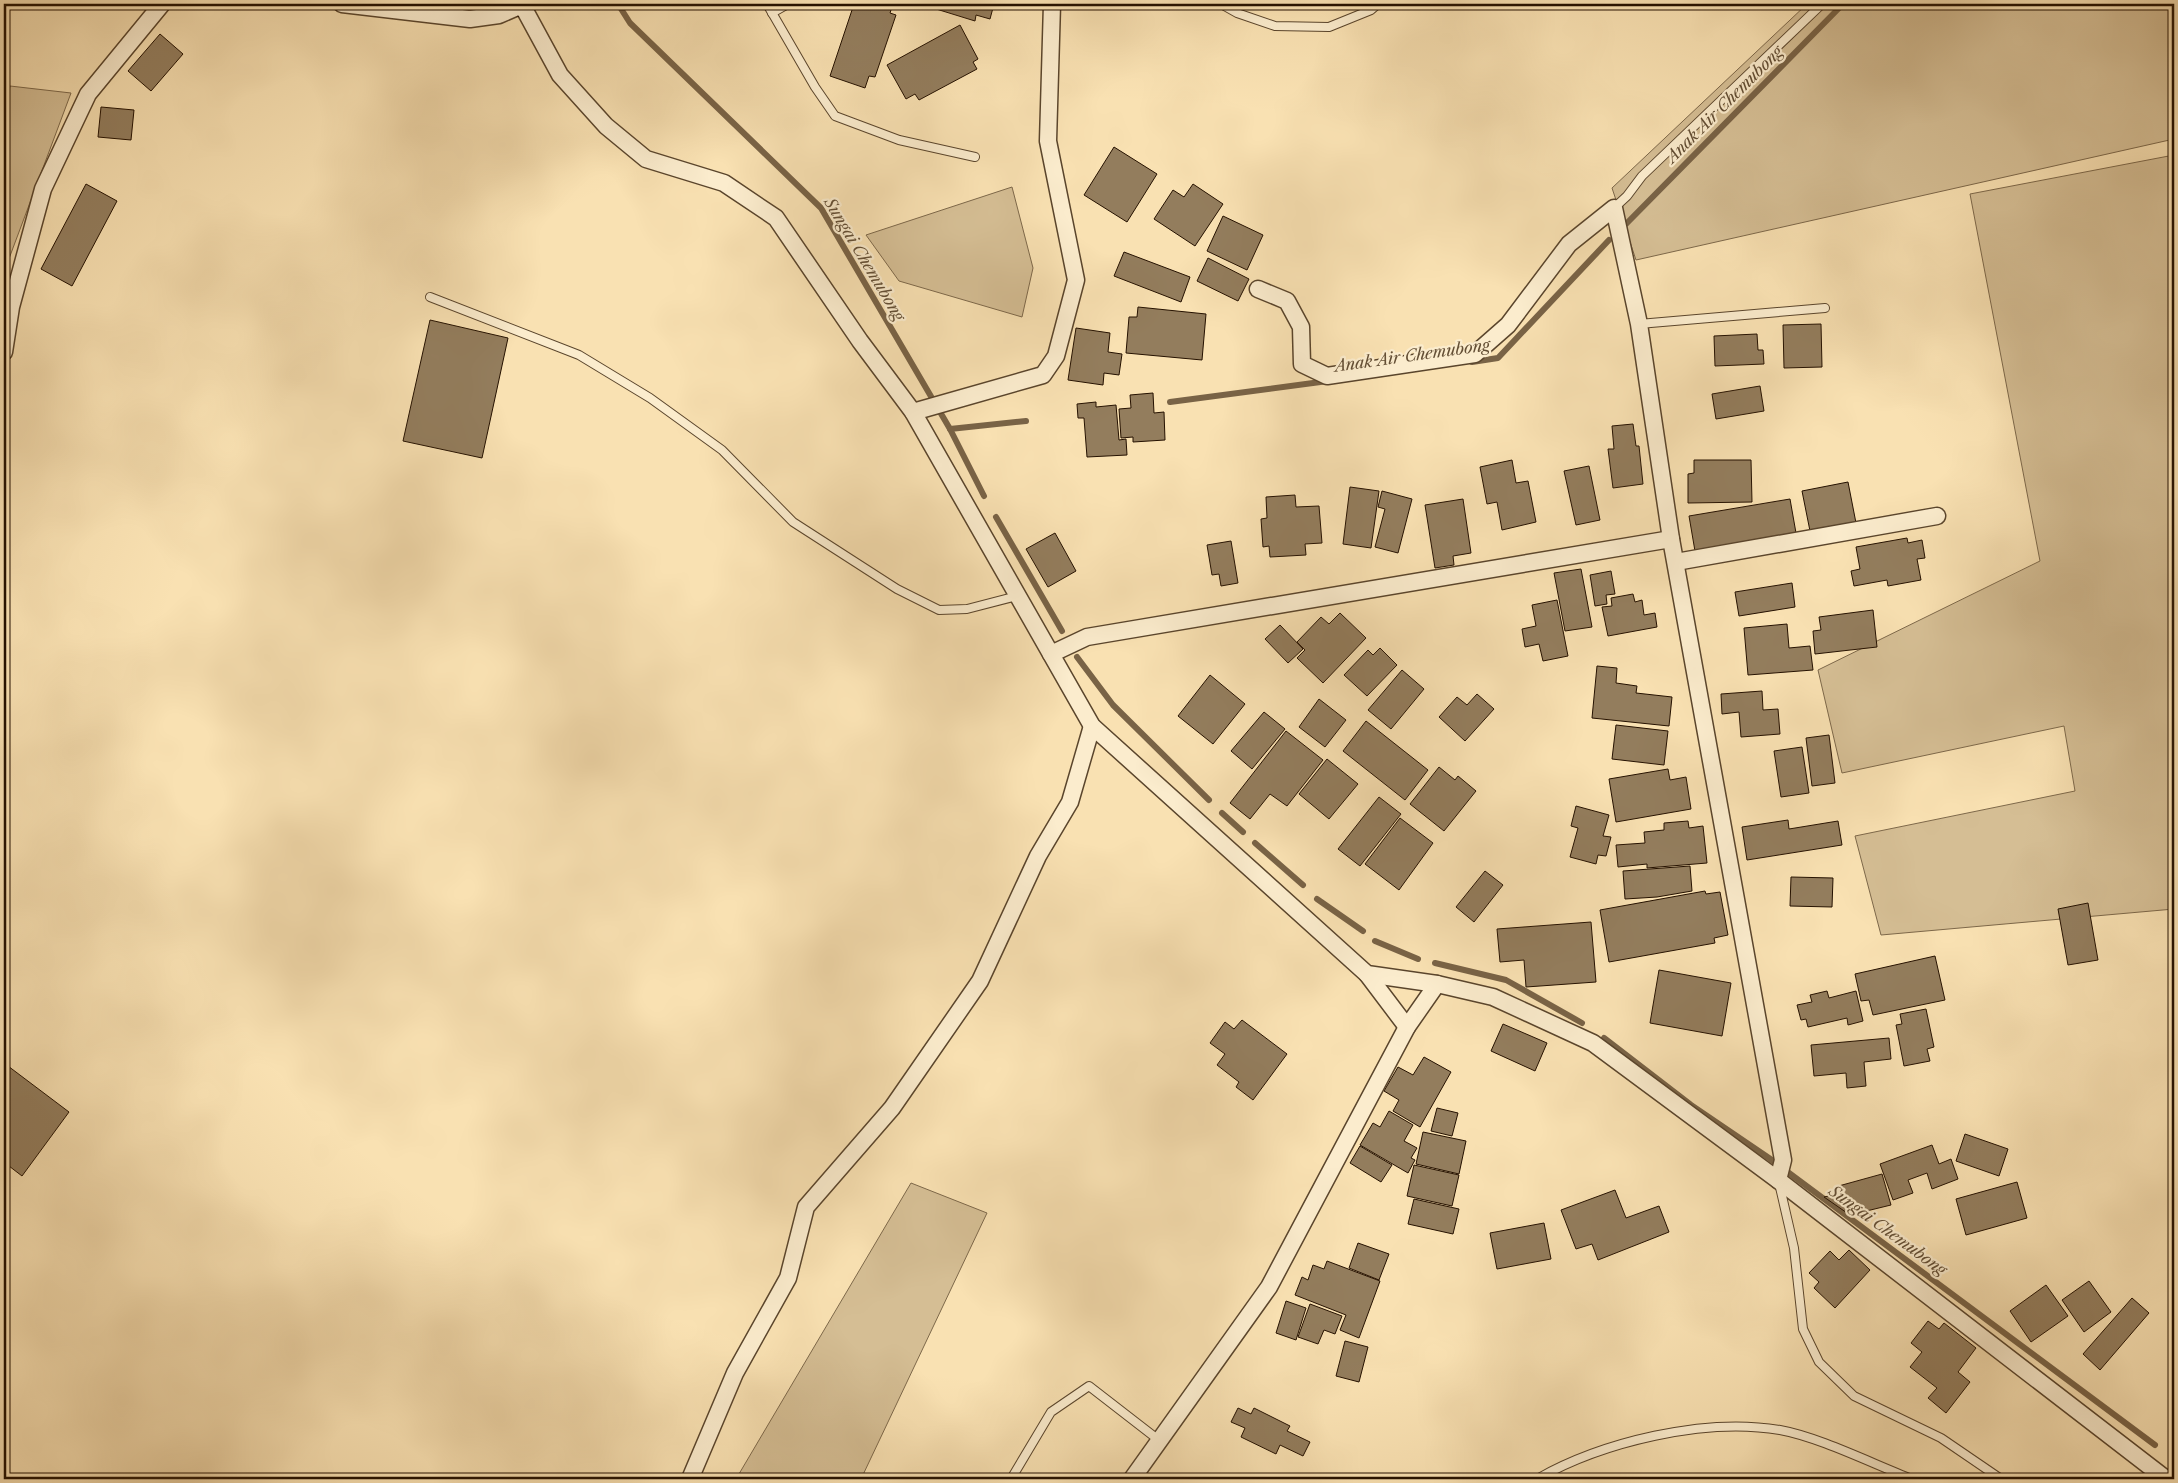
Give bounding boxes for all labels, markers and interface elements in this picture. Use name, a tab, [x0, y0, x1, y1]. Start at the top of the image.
water label: Anak Air Chemubong	[1659, 40, 1788, 169]
water label: Sungai Chemubong	[820, 193, 911, 326]
water label: Anak Air Chemubong	[1330, 334, 1493, 376]
water label: Sungai Chemubong	[1825, 1180, 1952, 1280]

